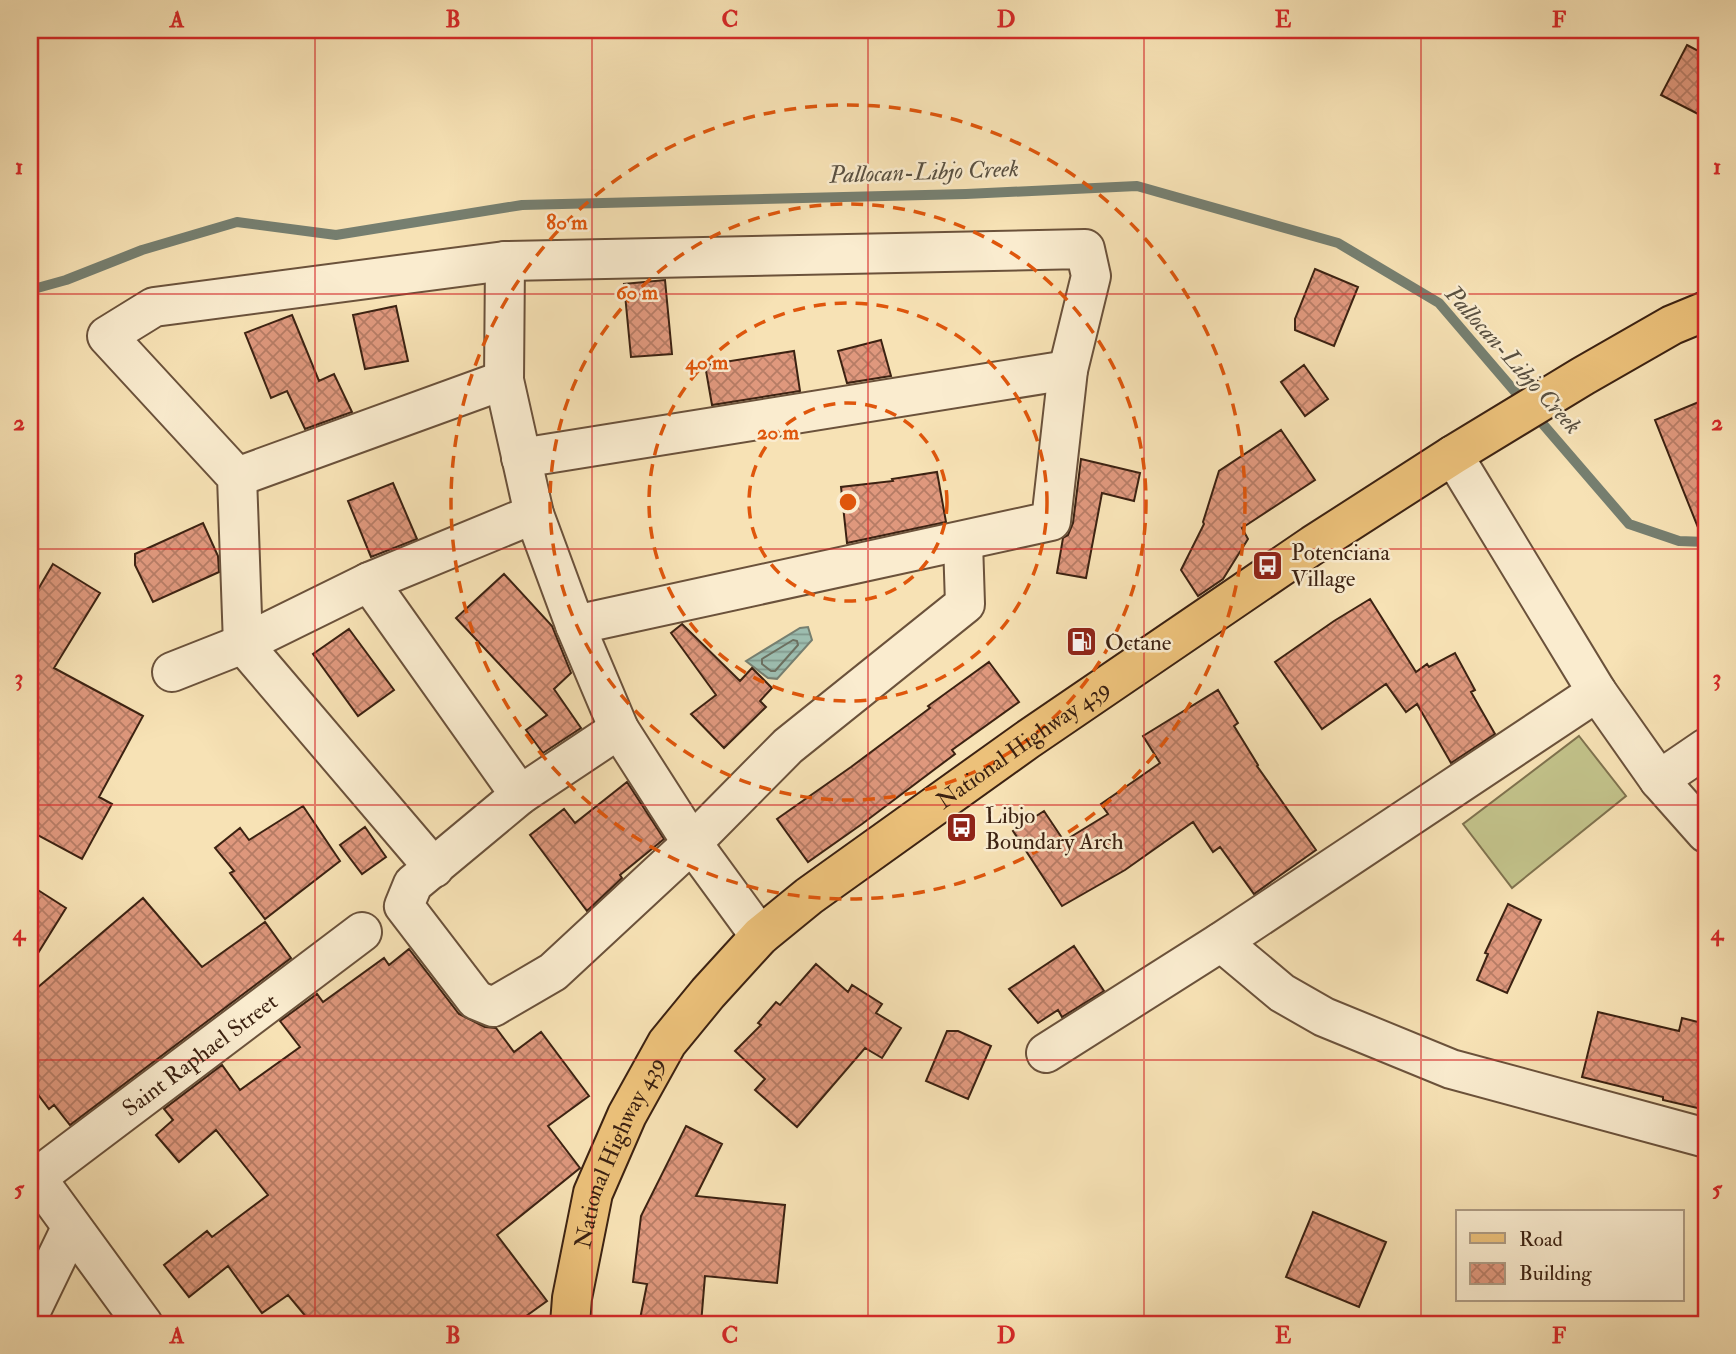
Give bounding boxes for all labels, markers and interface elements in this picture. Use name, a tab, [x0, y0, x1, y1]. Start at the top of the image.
text: A	[169, 5, 185, 34]
text: B	[445, 5, 461, 34]
text: C	[722, 5, 738, 34]
text: D	[997, 5, 1015, 34]
text: E	[1275, 5, 1292, 34]
text: F	[1552, 5, 1567, 34]
text: 1	[15, 152, 23, 181]
text: 1	[1713, 152, 1721, 181]
water label: Pallocan-Libjo Creek	[828, 153, 1020, 191]
text: 80 m	[546, 209, 588, 236]
water label: Pallocan-Libjo Creek	[1437, 278, 1588, 441]
text: 60 m	[616, 279, 659, 306]
text: 40 m	[685, 349, 729, 376]
text: 2	[13, 408, 25, 437]
text: 2	[1711, 408, 1723, 437]
text: 20 m	[757, 419, 800, 446]
centre of rings	[836, 490, 860, 514]
place label: Potenciana Village	[1291, 538, 1390, 593]
bus stop icon: Potenciana Village	[1251, 548, 1285, 582]
fuel station icon: Octane	[1065, 625, 1099, 659]
place label: Octane	[1105, 628, 1172, 657]
text: 3	[15, 663, 23, 692]
text: 3	[1713, 663, 1721, 692]
street label: National Highway 439	[930, 673, 1115, 815]
place label: Libjo Boundary Arch	[985, 801, 1124, 856]
bus stop icon: Libjo Boundary Arch	[945, 811, 979, 845]
text: 4	[12, 918, 27, 947]
text: 4	[1710, 918, 1725, 947]
street label: Saint Raphael Street	[116, 987, 283, 1122]
street label: National Highway 439	[568, 1052, 671, 1251]
text: 5	[14, 1174, 25, 1203]
text: 5	[1712, 1174, 1723, 1203]
legend	[1456, 1210, 1684, 1302]
text: Road	[1519, 1226, 1564, 1253]
text: Building	[1519, 1260, 1592, 1287]
text: A	[169, 1321, 185, 1350]
text: B	[445, 1321, 461, 1350]
text: C	[722, 1321, 738, 1350]
text: D	[997, 1321, 1015, 1350]
text: E	[1275, 1321, 1292, 1350]
text: F	[1552, 1321, 1567, 1350]

